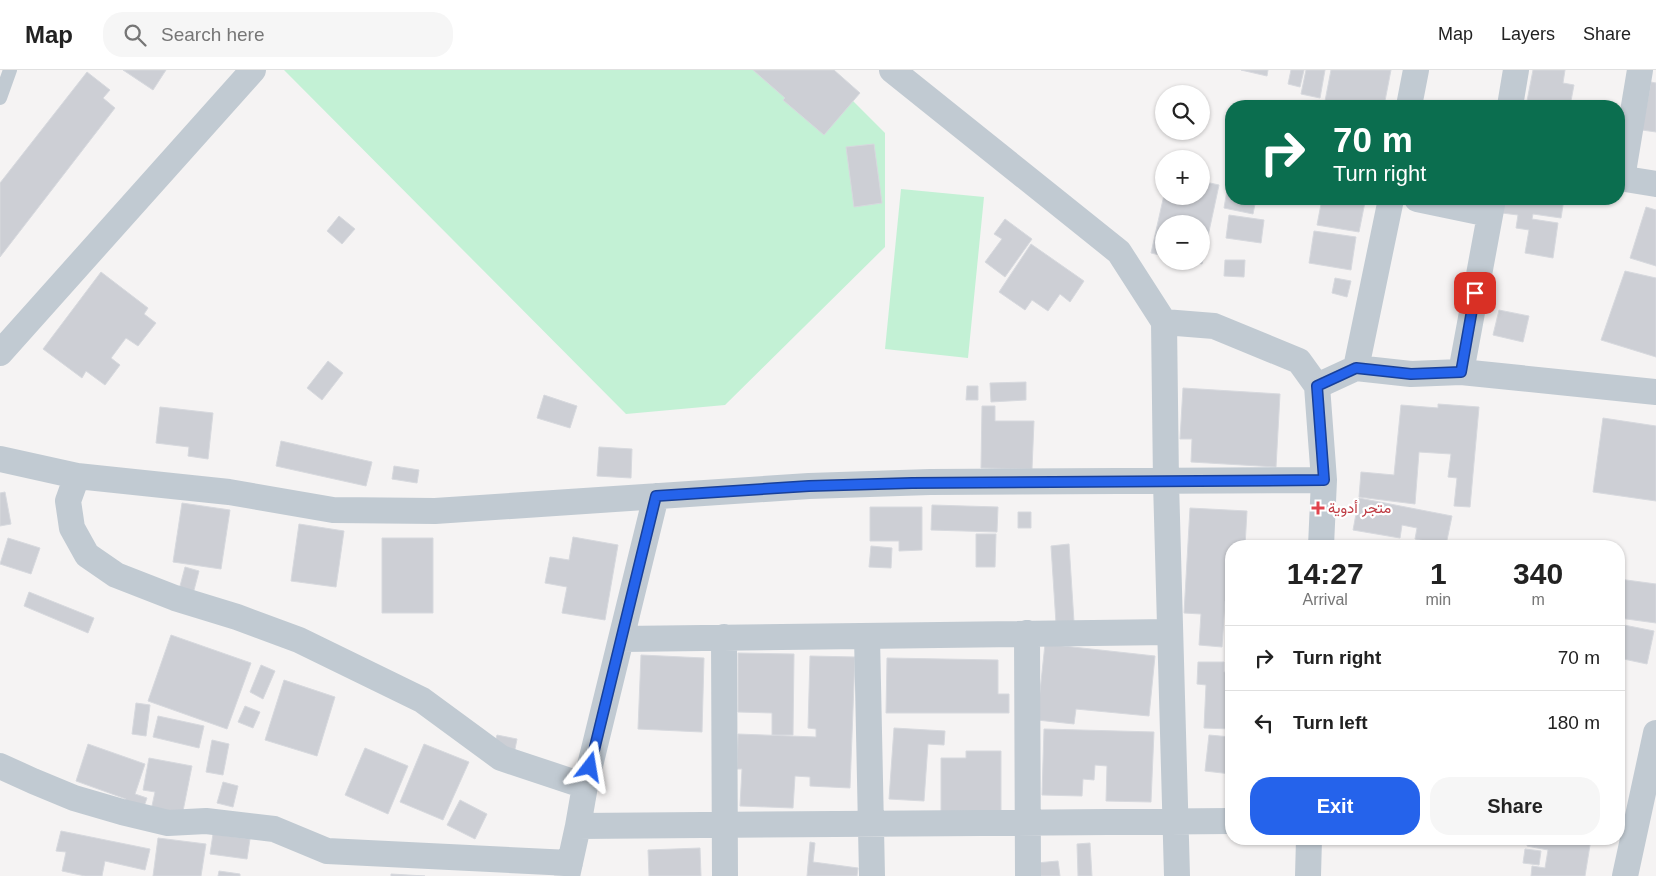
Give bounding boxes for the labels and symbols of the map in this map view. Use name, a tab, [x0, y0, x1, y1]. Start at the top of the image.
pin	[1454, 272, 1496, 314]
place label: متجر أدوية	[1328, 499, 1391, 517]
marker: متجر أدوية	[1312, 502, 1324, 514]
position arrow	[563, 740, 615, 792]

